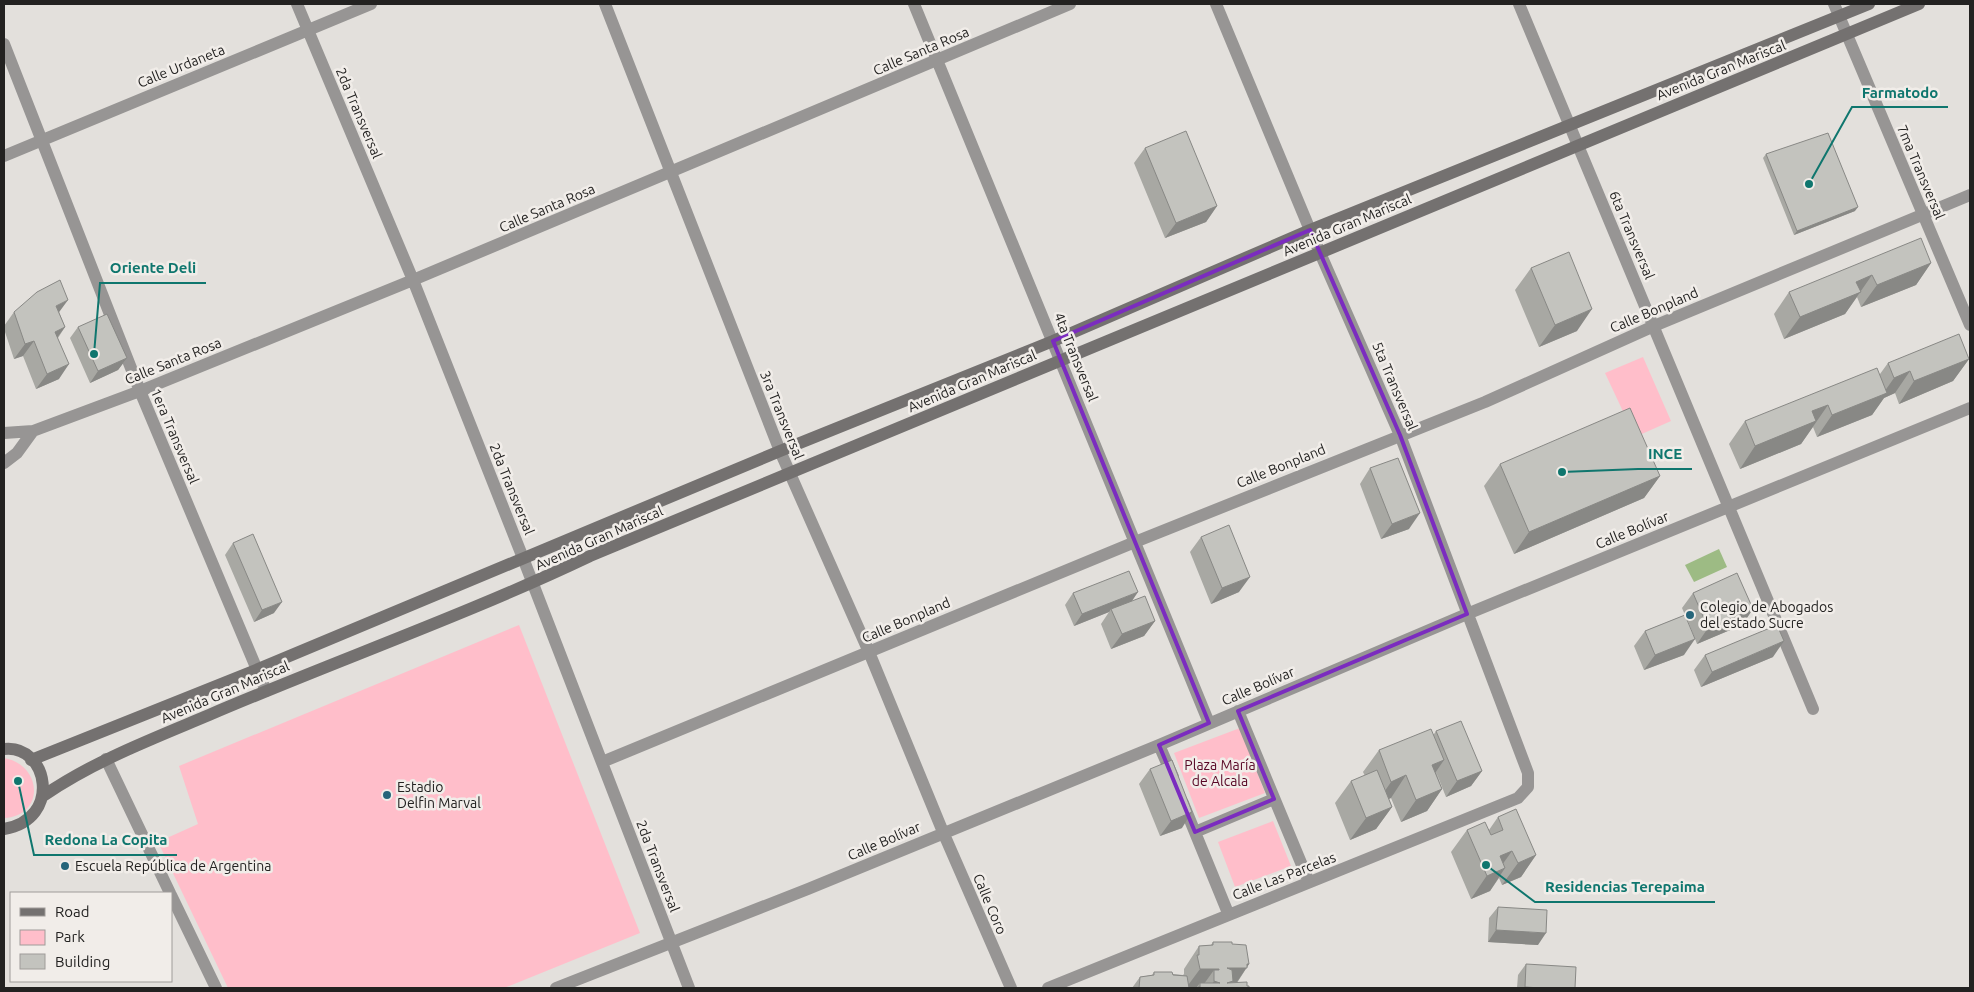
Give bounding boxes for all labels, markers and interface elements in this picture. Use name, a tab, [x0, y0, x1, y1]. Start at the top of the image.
street label: Calle Santa Rosa	[871, 24, 971, 78]
street label: Avenida Gran Mariscal	[1654, 37, 1788, 103]
street label: Calle Urdaneta	[135, 41, 227, 91]
street label: 2da Transversal	[333, 65, 385, 161]
callout: Farmatodo	[1852, 77, 1948, 107]
text: Farmatodo	[1862, 84, 1938, 101]
street label: 7ma Transversal	[1894, 122, 1948, 222]
street label: Calle Santa Rosa	[497, 181, 597, 235]
street label: 6ta Transversal	[1606, 188, 1658, 282]
street label: Avenida Gran Mariscal	[1280, 191, 1414, 259]
callout: Oriente Deli	[100, 253, 206, 283]
text: Oriente Deli	[110, 259, 196, 276]
street label: Calle Bonpland	[1607, 284, 1701, 336]
street label: 4ta Transversal	[1051, 310, 1101, 404]
street label: Calle Santa Rosa	[122, 334, 224, 388]
street label: 5ta Transversal	[1369, 339, 1421, 433]
street label: Avenida Gran Mariscal	[905, 347, 1039, 415]
street label: 3ra Transversal	[757, 368, 807, 462]
street label: 1era Transversal	[148, 386, 202, 486]
callout: INCE	[1638, 439, 1692, 469]
street label: 2da Transversal	[486, 441, 538, 537]
street label: Calle Bonpland	[1234, 441, 1328, 491]
text: INCE	[1648, 445, 1682, 462]
street label: Avenida Gran Mariscal	[533, 503, 666, 573]
street label: Calle Bolívar	[1593, 508, 1672, 552]
street label: Calle Bonpland	[859, 594, 953, 646]
place label: Colegio de Abogados del estado Sucre	[1700, 599, 1833, 631]
marker: Colegio de Abogados del estado Sucre	[1684, 609, 1696, 621]
street label: Avenida Gran Mariscal	[158, 658, 292, 726]
street label: Calle Bolívar	[1219, 663, 1297, 709]
park label: Plaza María de Alcala	[1184, 757, 1256, 789]
place label: Estadio Delfin Marval	[397, 779, 481, 811]
marker: Estadio Delfin Marval	[381, 789, 393, 801]
street label: 2da Transversal	[633, 818, 683, 915]
street label: Calle Bolívar	[845, 818, 923, 864]
callout: Redona La Copita	[34, 825, 177, 855]
text: Redona La Copita	[45, 831, 167, 848]
street label: Calle Las Parcelas	[1230, 849, 1338, 903]
place label: Escuela República de Argentina	[75, 858, 271, 874]
marker: Escuela República de Argentina	[59, 860, 71, 872]
street label: Calle Coro	[970, 871, 1010, 937]
callout: Residencias Terepaima	[1535, 872, 1715, 902]
text: Residencias Terepaima	[1545, 878, 1705, 895]
legend	[10, 892, 172, 982]
text: Road	[55, 903, 90, 920]
text: Park	[55, 928, 85, 945]
text: Building	[55, 953, 110, 970]

